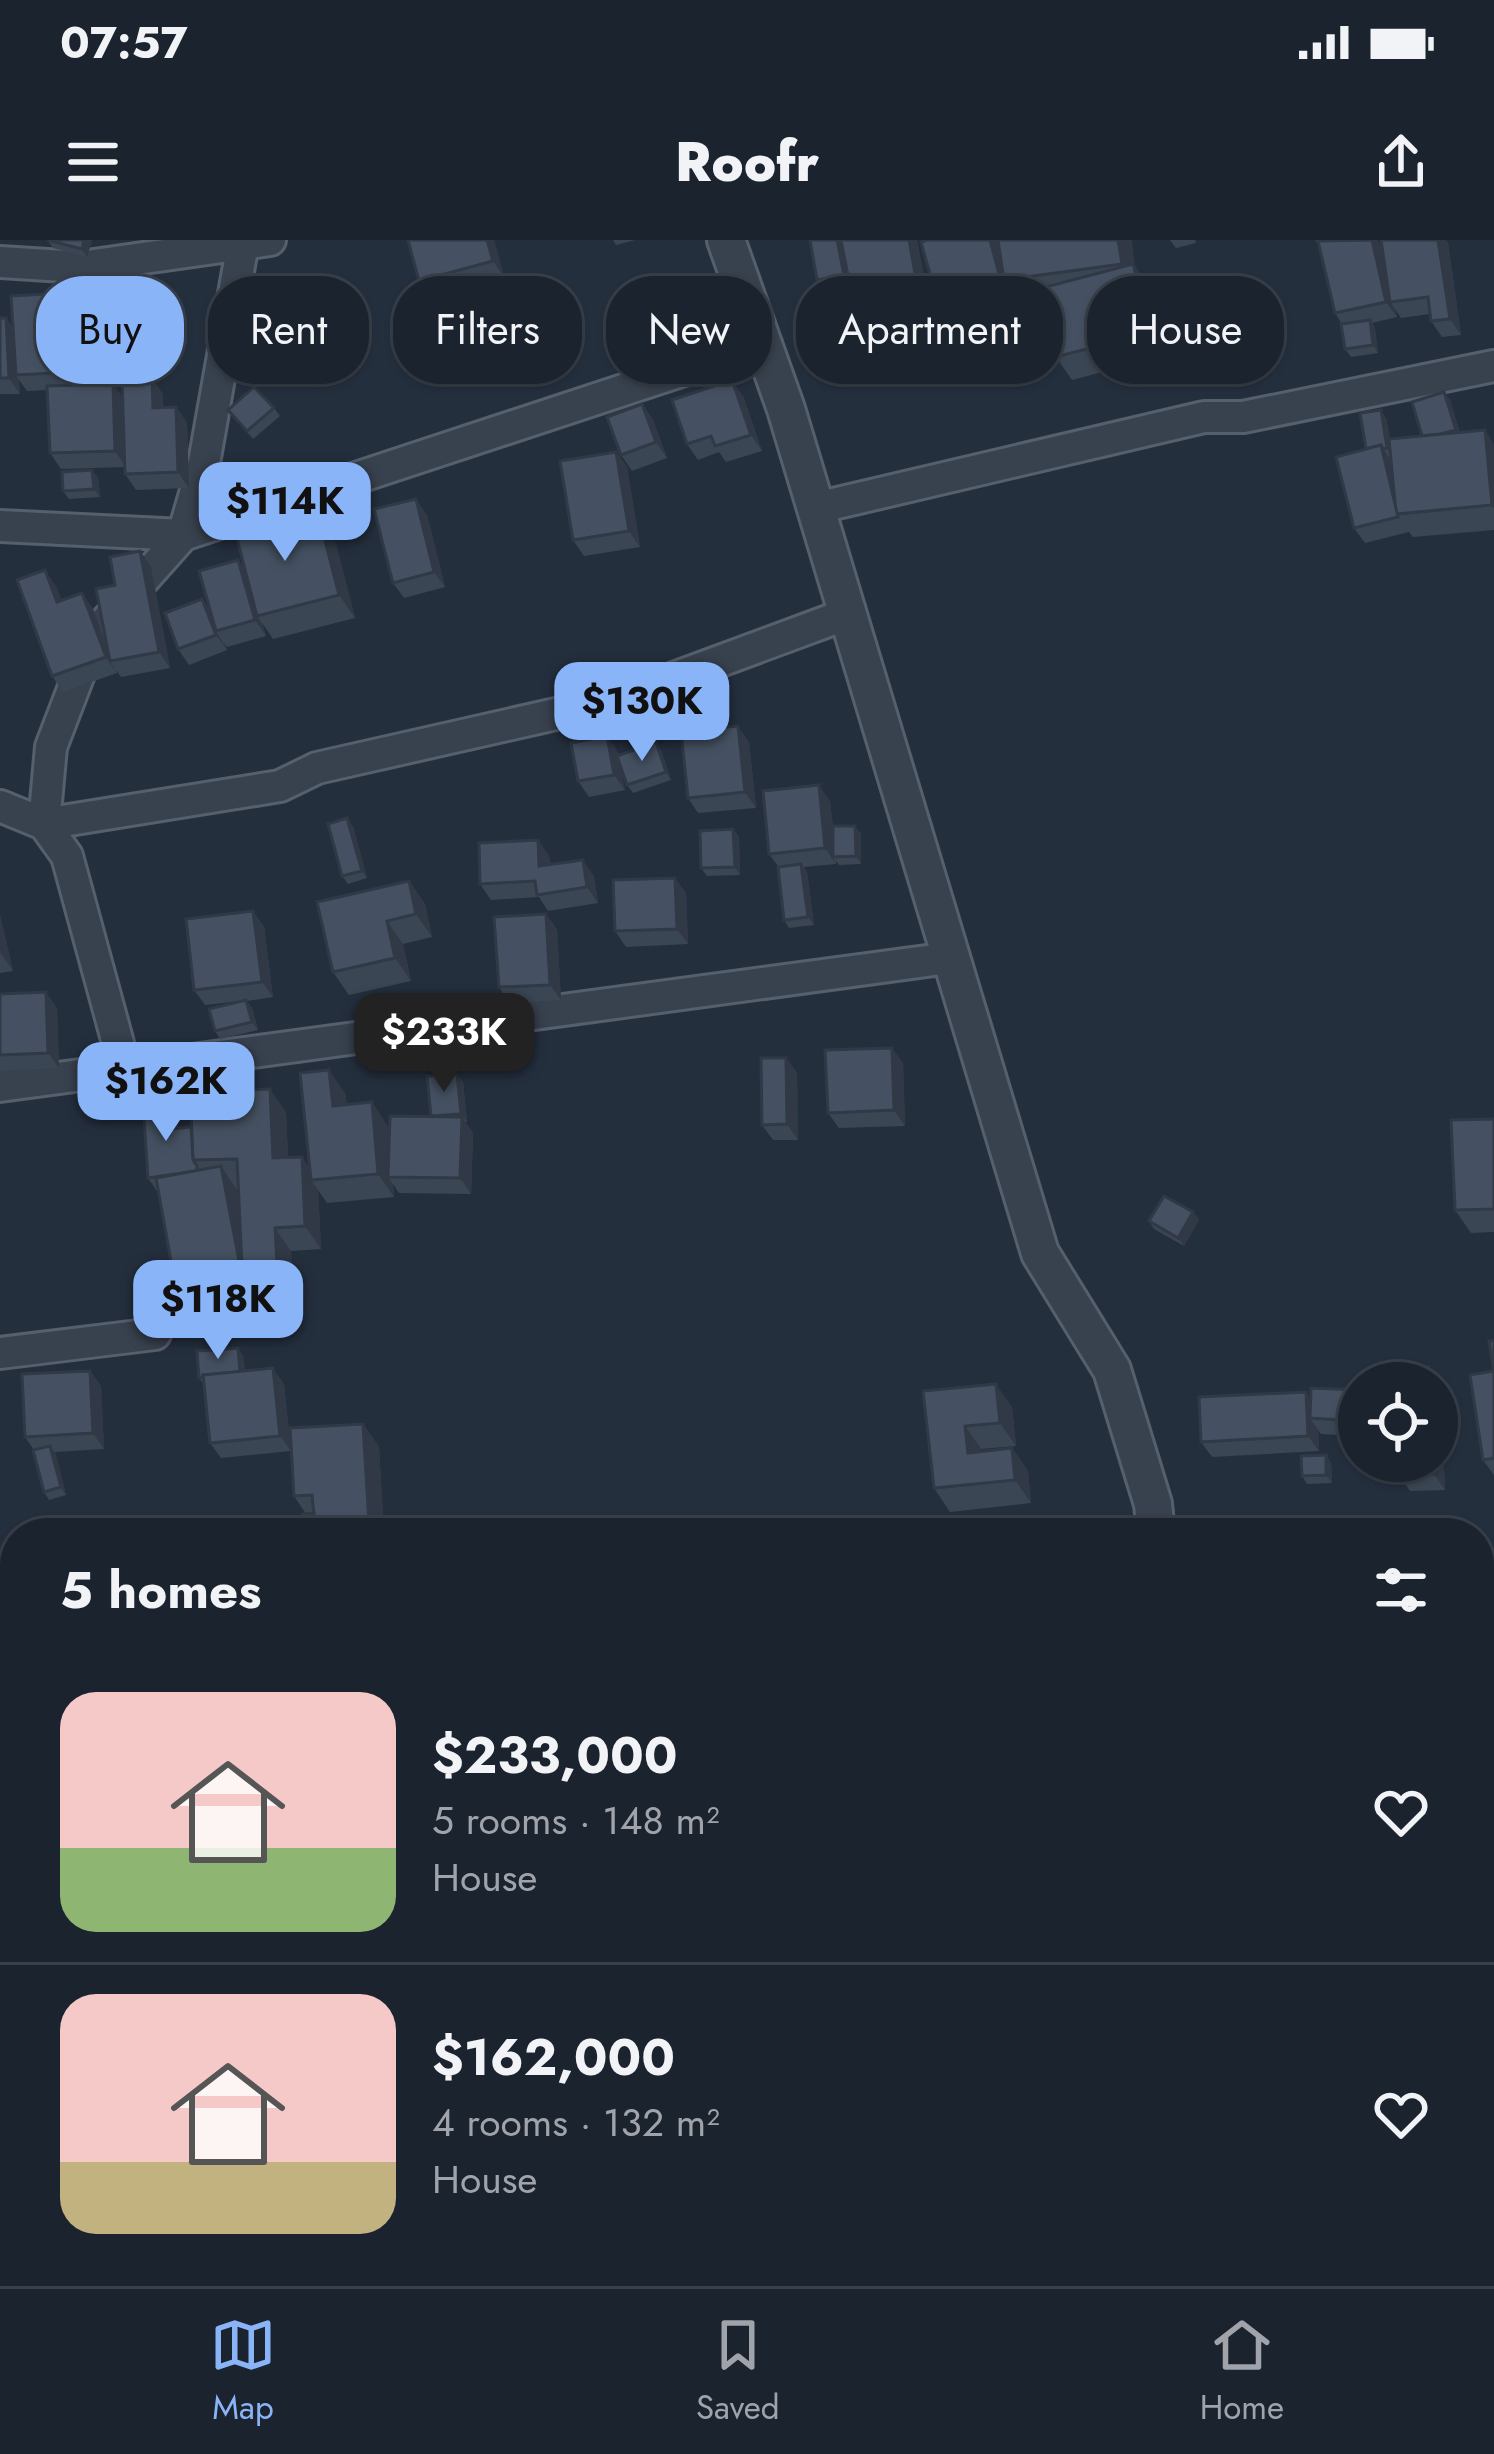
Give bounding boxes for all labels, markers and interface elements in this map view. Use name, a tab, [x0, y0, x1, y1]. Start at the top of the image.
text: 07:57	[60, 10, 188, 75]
text: Roofr	[675, 123, 819, 201]
icon: menu	[60, 129, 126, 195]
icon: share	[1368, 129, 1434, 195]
chip: Buy	[36, 276, 184, 384]
chip: Rent	[208, 276, 369, 384]
chip: Filters	[393, 276, 582, 384]
chip: New	[606, 276, 772, 384]
chip: Apartment	[796, 276, 1063, 384]
chip: House	[1087, 276, 1284, 384]
pin: $114K	[201, 462, 369, 564]
text: $114K	[226, 472, 344, 529]
pin: $130K	[558, 662, 726, 764]
text: $130K	[581, 672, 703, 729]
pin: $233K	[360, 993, 528, 1095]
text: $233K	[381, 1003, 507, 1060]
pin: $162K	[82, 1042, 250, 1144]
text: $162K	[104, 1052, 228, 1109]
pin: $118K	[134, 1260, 302, 1362]
text: $118K	[160, 1270, 276, 1327]
map controls	[1338, 1362, 1458, 1482]
button: locate	[1338, 1362, 1458, 1482]
text: 5 homes	[60, 1553, 262, 1627]
icon: filters	[1368, 1557, 1434, 1623]
text: $233,000	[432, 1718, 678, 1792]
icon: home	[156, 1740, 300, 1884]
icon: heart	[1368, 1779, 1434, 1845]
text: 5 rooms · 148 m²	[432, 1792, 720, 1849]
text: House	[432, 1849, 537, 1906]
text: $162,000	[432, 2020, 675, 2094]
icon: home	[156, 2042, 300, 2186]
icon: heart	[1368, 2081, 1434, 2147]
text: 4 rooms · 132 m²	[432, 2094, 720, 2151]
text: House	[432, 2151, 537, 2208]
tab: Map	[210, 2312, 276, 2431]
tab: Saved	[696, 2312, 780, 2431]
tab: Home	[1200, 2312, 1284, 2431]

